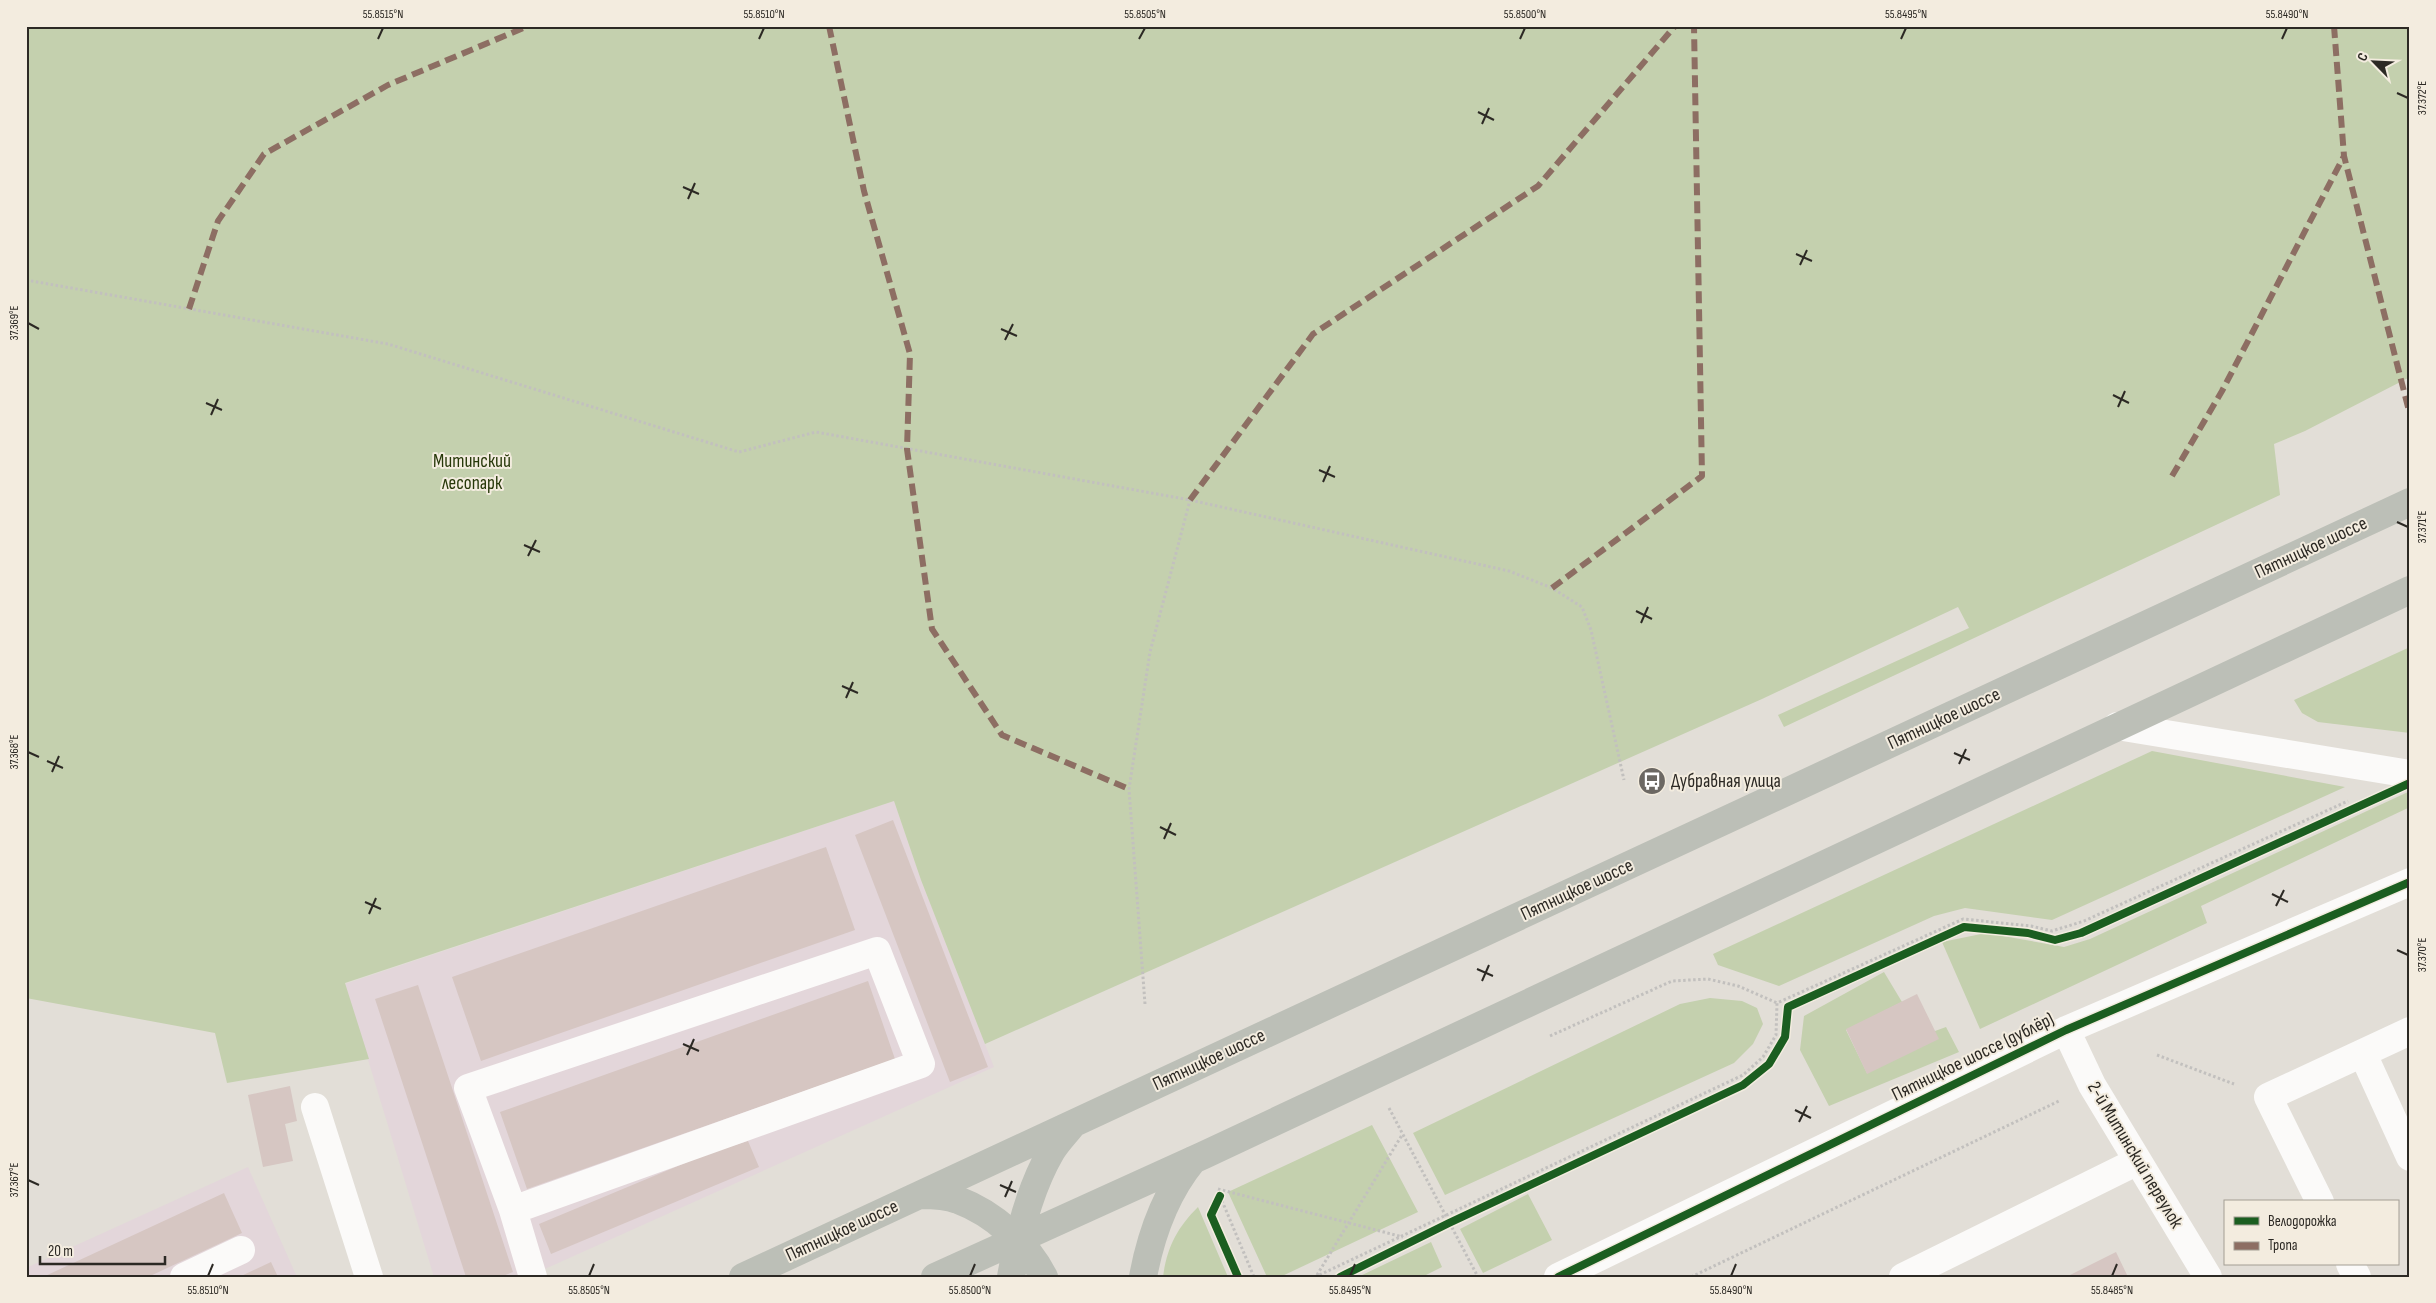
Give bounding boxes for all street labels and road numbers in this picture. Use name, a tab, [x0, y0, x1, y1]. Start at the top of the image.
street label: Пятницкое шоссе	[2251, 512, 2371, 584]
street label: Пятницкое шоссе	[1884, 683, 2004, 755]
street label: Пятницкое шоссе	[1517, 854, 1637, 926]
street label: Пятницкое шоссе (дублёр)	[1888, 1008, 2058, 1106]
street label: Пятницкое шоссе	[1149, 1024, 1269, 1096]
street label: 2-й Митинский переулок	[2082, 1077, 2188, 1233]
street label: Пятницкое шоссе	[782, 1195, 902, 1267]

